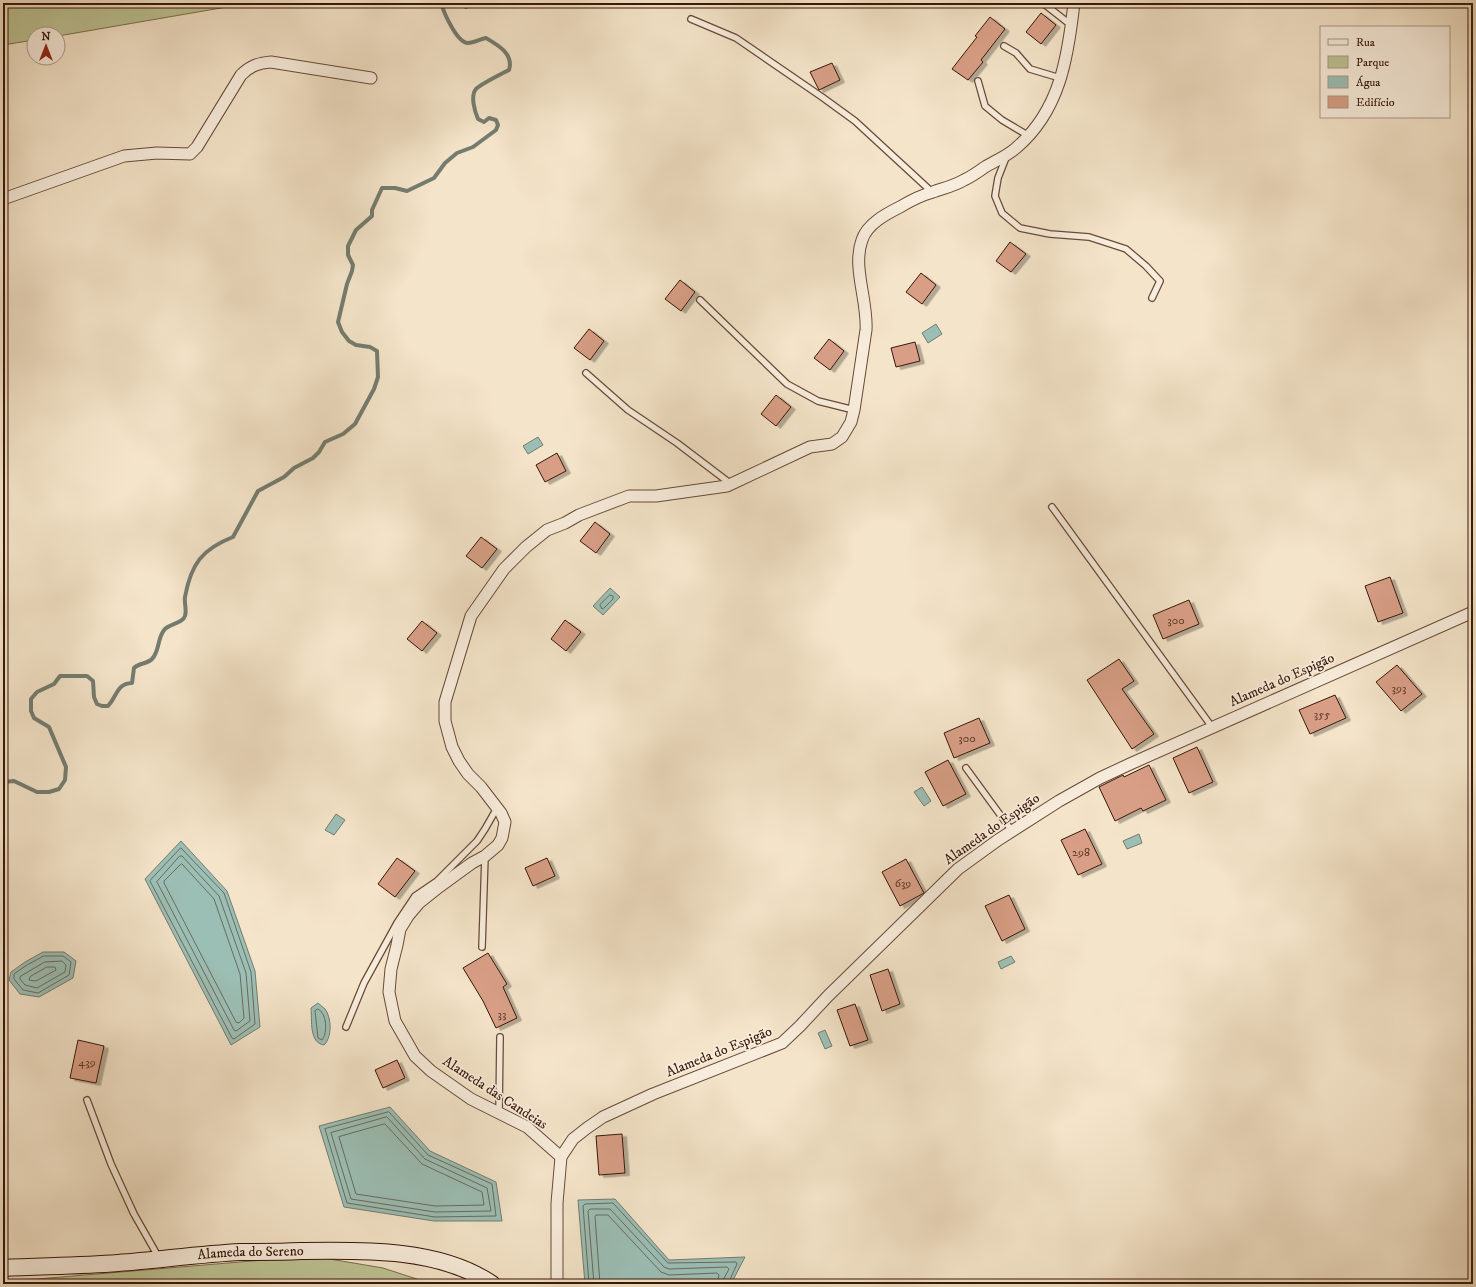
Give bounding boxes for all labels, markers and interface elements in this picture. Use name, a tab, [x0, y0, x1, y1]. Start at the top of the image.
north arrow	[26, 26, 66, 66]
legend	[1320, 26, 1450, 118]
text: N	[41, 30, 51, 44]
text: Rua	[1356, 35, 1376, 50]
text: Parque	[1356, 55, 1389, 70]
text: Água	[1356, 75, 1381, 90]
text: Edifício	[1356, 95, 1395, 110]
house number: 300	[1167, 613, 1185, 628]
street label: Alameda do Espigão	[1227, 649, 1337, 711]
house number: 393	[1392, 681, 1406, 696]
house number: 355	[1314, 707, 1330, 722]
house number: 300	[958, 731, 976, 746]
street label: Alameda do Espigão	[941, 789, 1044, 869]
house number: 298	[1072, 845, 1090, 860]
house number: 639	[895, 876, 911, 891]
house number: 33	[498, 1007, 506, 1022]
street label: Alameda do Espigão	[663, 1022, 775, 1081]
street label: Alameda das Candeias	[439, 1052, 551, 1134]
house number: 439	[78, 1055, 96, 1070]
street label: Alameda do Sereno	[196, 1242, 304, 1264]

